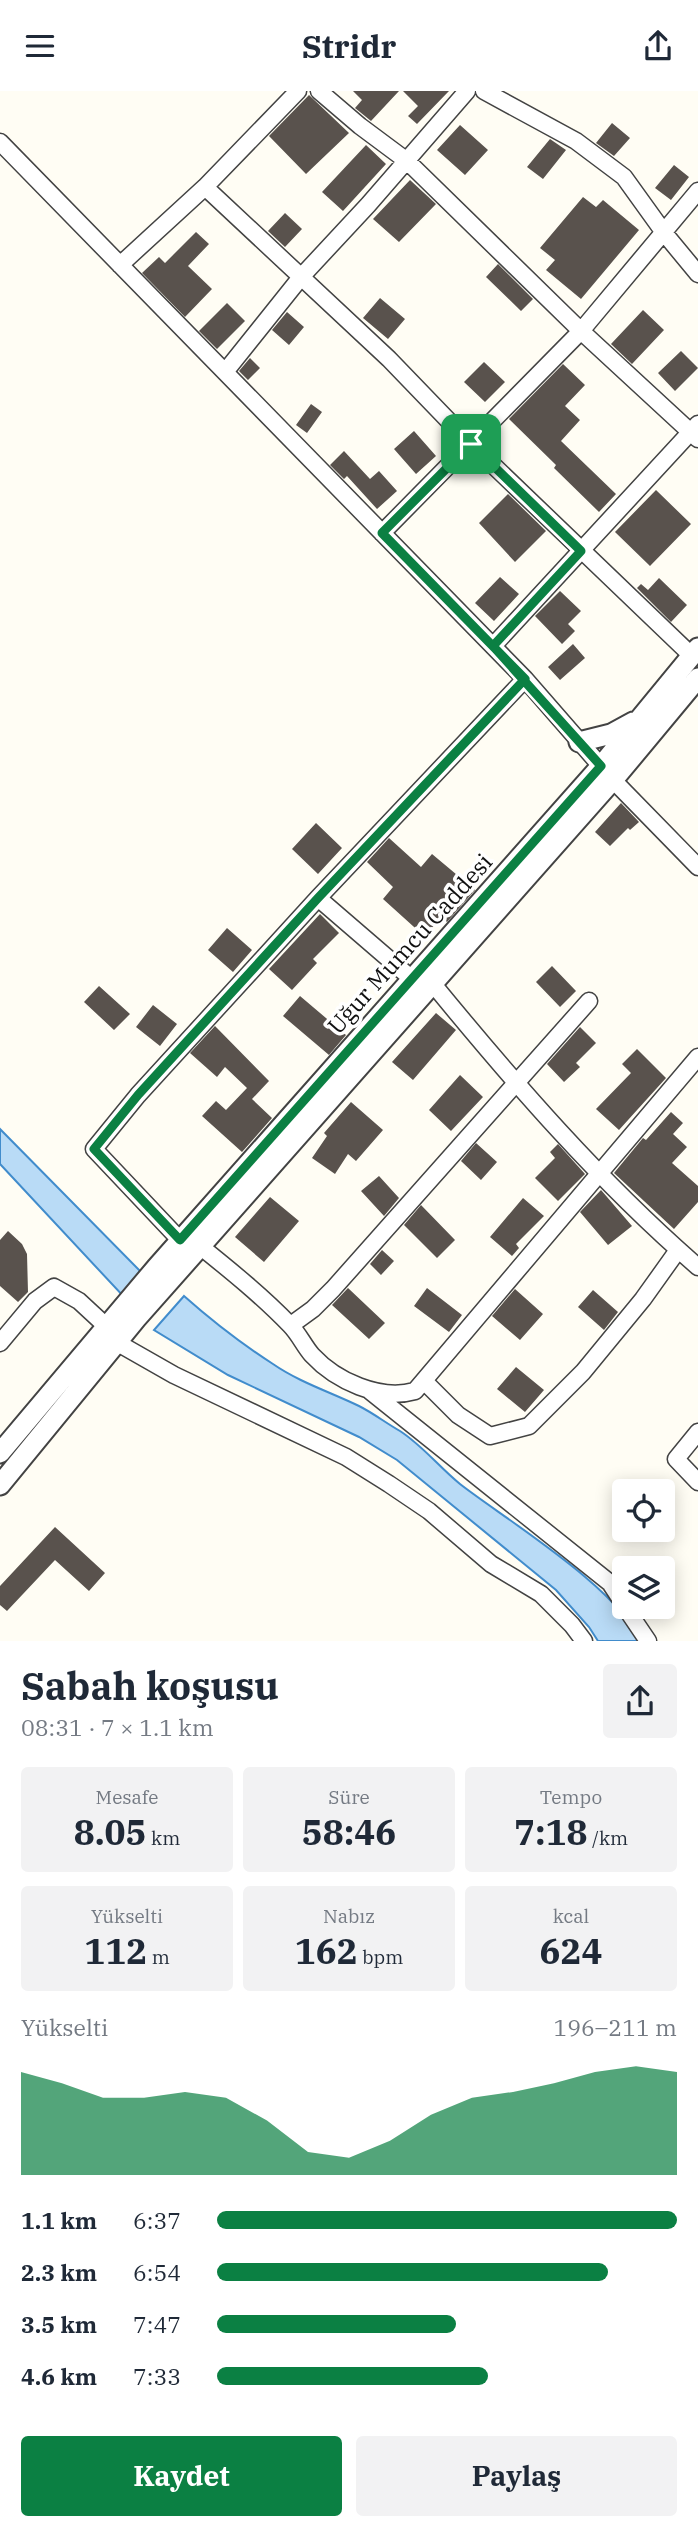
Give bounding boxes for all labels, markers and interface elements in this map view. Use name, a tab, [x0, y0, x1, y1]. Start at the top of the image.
text: Stridr	[302, 25, 396, 67]
icon: menu	[21, 27, 59, 65]
icon: share	[639, 27, 677, 65]
pin	[441, 414, 501, 474]
icon: arrive	[452, 425, 490, 463]
street label: Uğur Mumcu Caddesi	[320, 847, 498, 1040]
map controls	[612, 1479, 675, 1619]
button: locate	[612, 1479, 675, 1542]
button: layers	[612, 1556, 675, 1619]
text: Sabah koşusu	[21, 1661, 279, 1710]
button: share	[603, 1664, 677, 1738]
text: 08:31 · 7 × 1.1 km	[21, 1712, 214, 1742]
text: Mesafe	[96, 1785, 158, 1809]
text: Süre	[328, 1785, 370, 1809]
text: Tempo	[540, 1785, 602, 1809]
text: 8.05	[74, 1809, 147, 1855]
text: 58:46	[302, 1809, 396, 1855]
text: 7:18	[514, 1809, 588, 1855]
text: km	[147, 1826, 180, 1850]
text: /km	[588, 1826, 628, 1850]
text: Yükselti	[91, 1904, 163, 1928]
text: Nabız	[323, 1904, 375, 1928]
text: kcal	[553, 1904, 589, 1928]
text: 112	[84, 1928, 147, 1974]
text: 162	[295, 1928, 358, 1974]
text: 624	[539, 1928, 603, 1974]
text: m	[147, 1945, 170, 1969]
text: bpm	[358, 1945, 403, 1969]
text: Yükselti	[21, 2012, 108, 2042]
text: 196–211 m	[553, 2012, 677, 2042]
text: 1.1 km	[21, 2205, 97, 2235]
text: 6:37	[133, 2205, 181, 2235]
text: 2.3 km	[21, 2257, 97, 2287]
text: 6:54	[133, 2257, 181, 2287]
text: 3.5 km	[21, 2309, 97, 2339]
text: 7:47	[133, 2309, 181, 2339]
text: 4.6 km	[21, 2361, 97, 2391]
text: 7:33	[133, 2361, 181, 2391]
button: Kaydet	[21, 2436, 342, 2516]
button: Paylaş	[356, 2436, 677, 2516]

